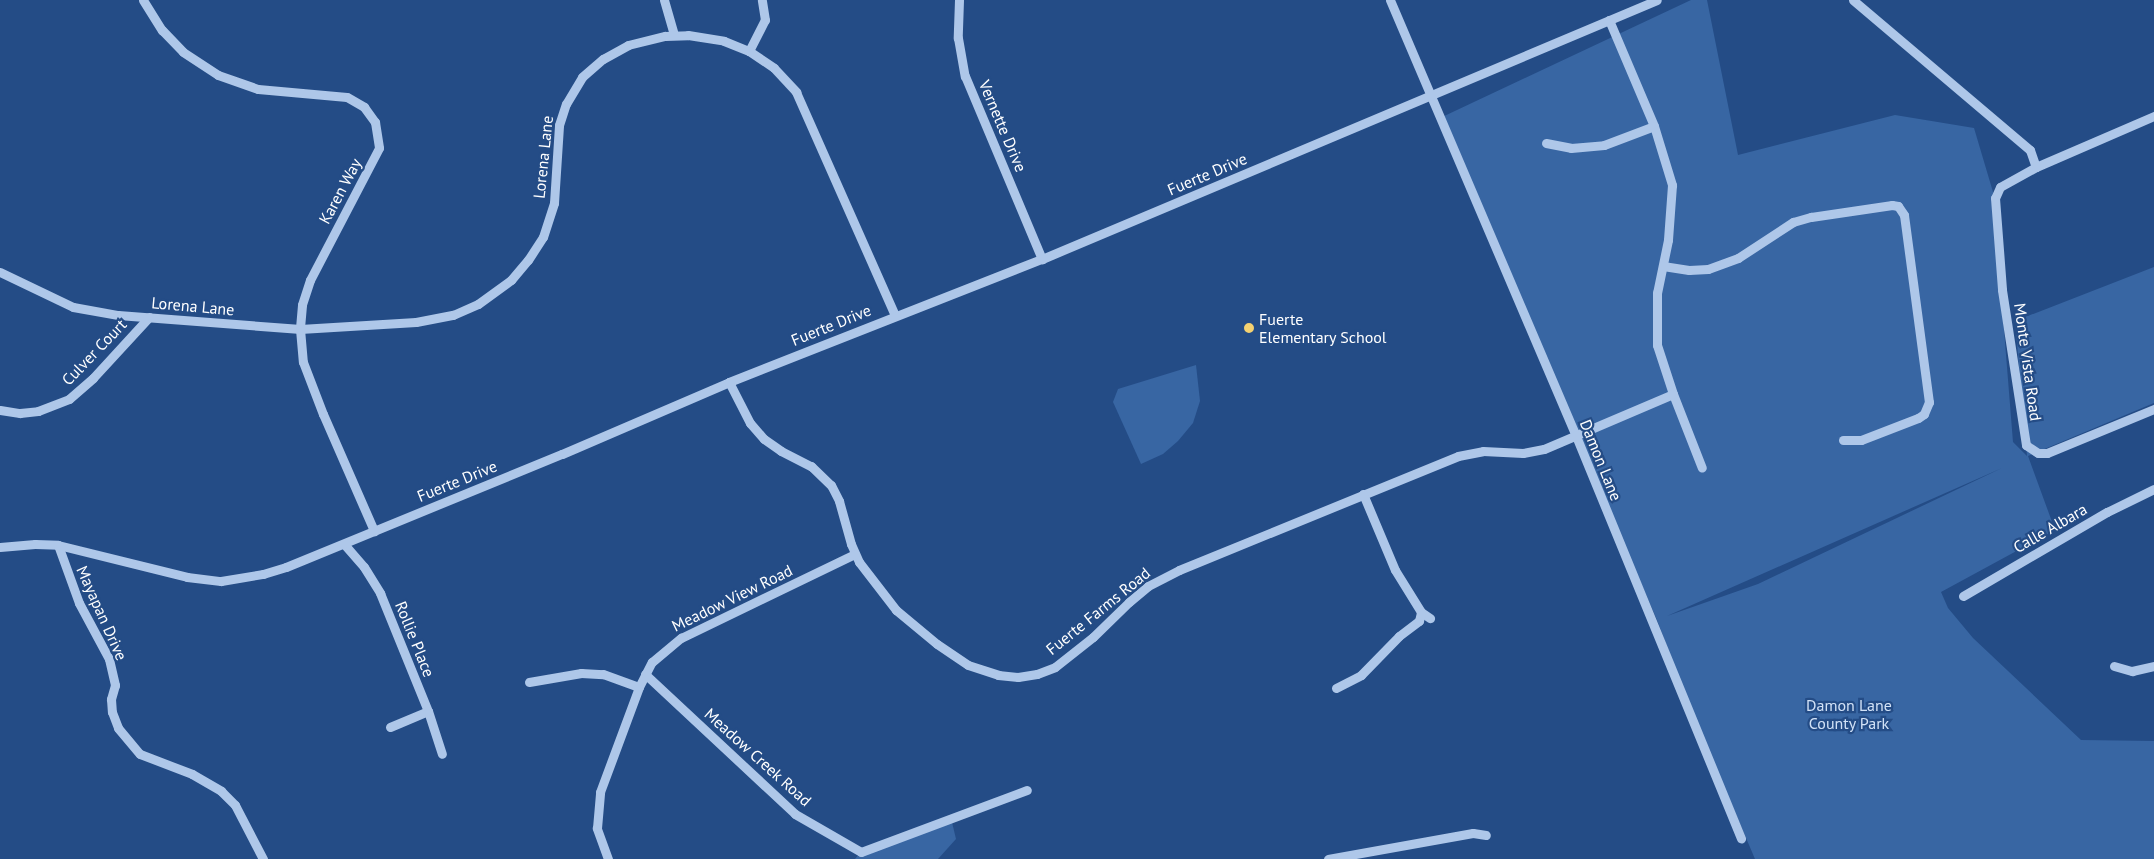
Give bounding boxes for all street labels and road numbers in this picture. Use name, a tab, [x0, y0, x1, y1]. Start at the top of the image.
street label: Vernette Drive	[975, 77, 1031, 175]
street label: Lorena Lane	[529, 115, 557, 199]
street label: Fuerte Drive	[1164, 149, 1250, 199]
street label: Karen Way	[315, 155, 365, 227]
street label: Lorena Lane	[151, 293, 235, 319]
street label: Fuerte Drive	[788, 300, 874, 350]
street label: Monte Vista Road	[2010, 302, 2046, 422]
street label: Culver Court	[58, 315, 130, 389]
street label: Damon Lane	[1576, 417, 1626, 503]
street label: Fuerte Drive	[414, 456, 500, 506]
street label: Calle Albara	[2009, 499, 2091, 557]
street label: Meadow View Road	[668, 560, 796, 636]
street label: Mayapan Drive	[73, 563, 131, 663]
street label: Fuerte Farms Road	[1042, 563, 1154, 659]
street label: Rollie Place	[391, 598, 439, 680]
street label: Meadow Creek Road	[700, 704, 816, 810]

